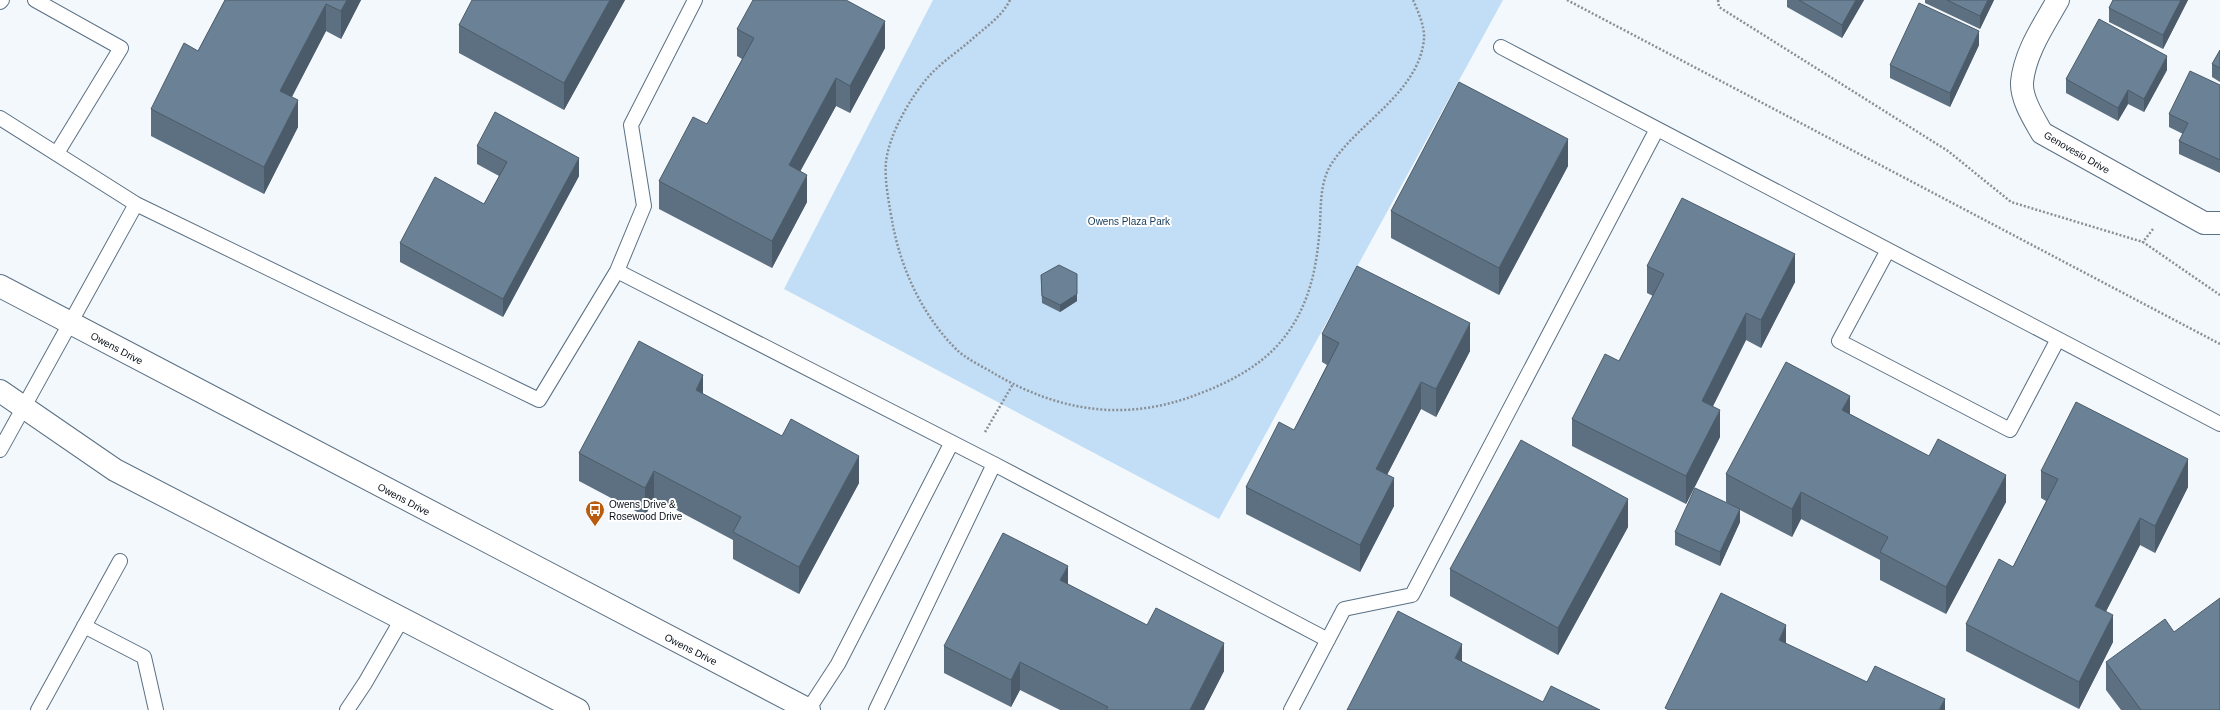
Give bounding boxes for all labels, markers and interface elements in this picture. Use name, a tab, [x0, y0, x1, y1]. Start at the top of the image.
street label: Genovesio Drive	[2042, 129, 2112, 176]
park label: Owens Plaza Park	[1088, 216, 1171, 227]
street label: Owens Drive	[89, 330, 145, 367]
street label: Owens Drive	[376, 481, 432, 518]
bus stop icon: Owens Drive & Rosewood Drive	[584, 499, 606, 527]
place label: Owens Drive & Rosewood Drive	[609, 499, 683, 522]
street label: Owens Drive	[663, 632, 719, 668]

